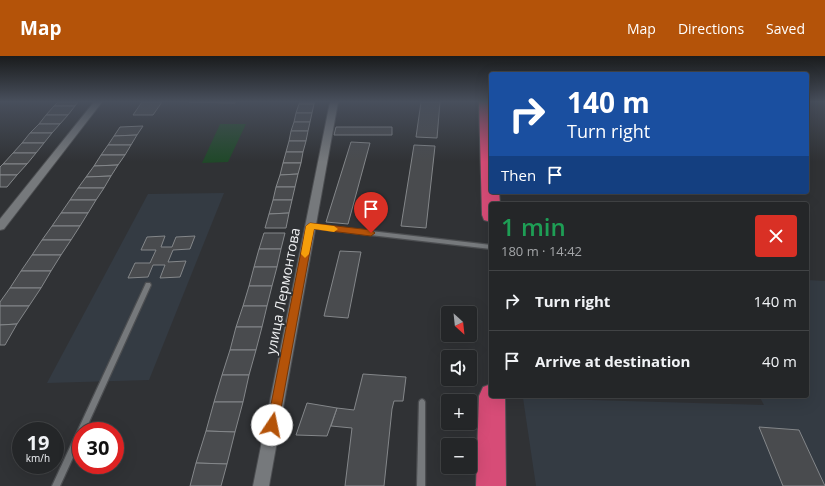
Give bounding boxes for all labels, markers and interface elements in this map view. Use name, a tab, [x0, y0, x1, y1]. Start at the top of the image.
text: Map	[20, 15, 61, 41]
text: Map	[627, 19, 656, 38]
text: Directions	[678, 19, 744, 38]
text: Saved	[766, 19, 805, 38]
text: 140 m	[567, 83, 650, 121]
icon: right	[501, 88, 553, 140]
text: Turn right	[567, 119, 650, 143]
icon: arrive	[544, 164, 566, 186]
text: Then	[501, 165, 536, 185]
pin	[354, 192, 388, 233]
icon: arrive	[360, 198, 382, 220]
text: 1 min	[501, 210, 566, 243]
button: close	[755, 215, 797, 257]
street label: улица Лермонтова	[261, 226, 304, 356]
text: 180 m · 14:42	[501, 242, 582, 260]
icon: right	[501, 290, 523, 312]
text: Turn right	[535, 291, 610, 311]
text: 140 m	[753, 291, 797, 311]
north arrow	[441, 306, 477, 342]
map controls	[441, 306, 477, 474]
button: sound	[441, 350, 477, 386]
icon: arrive	[501, 350, 523, 372]
text: Arrive at destination	[535, 351, 690, 371]
text: 40 m	[762, 351, 797, 371]
button: +	[441, 394, 477, 430]
position arrow	[251, 404, 293, 446]
speed limit sign: 30	[72, 422, 124, 474]
text: 19	[27, 429, 49, 456]
button: −	[441, 438, 477, 474]
text: km/h	[26, 451, 50, 465]

